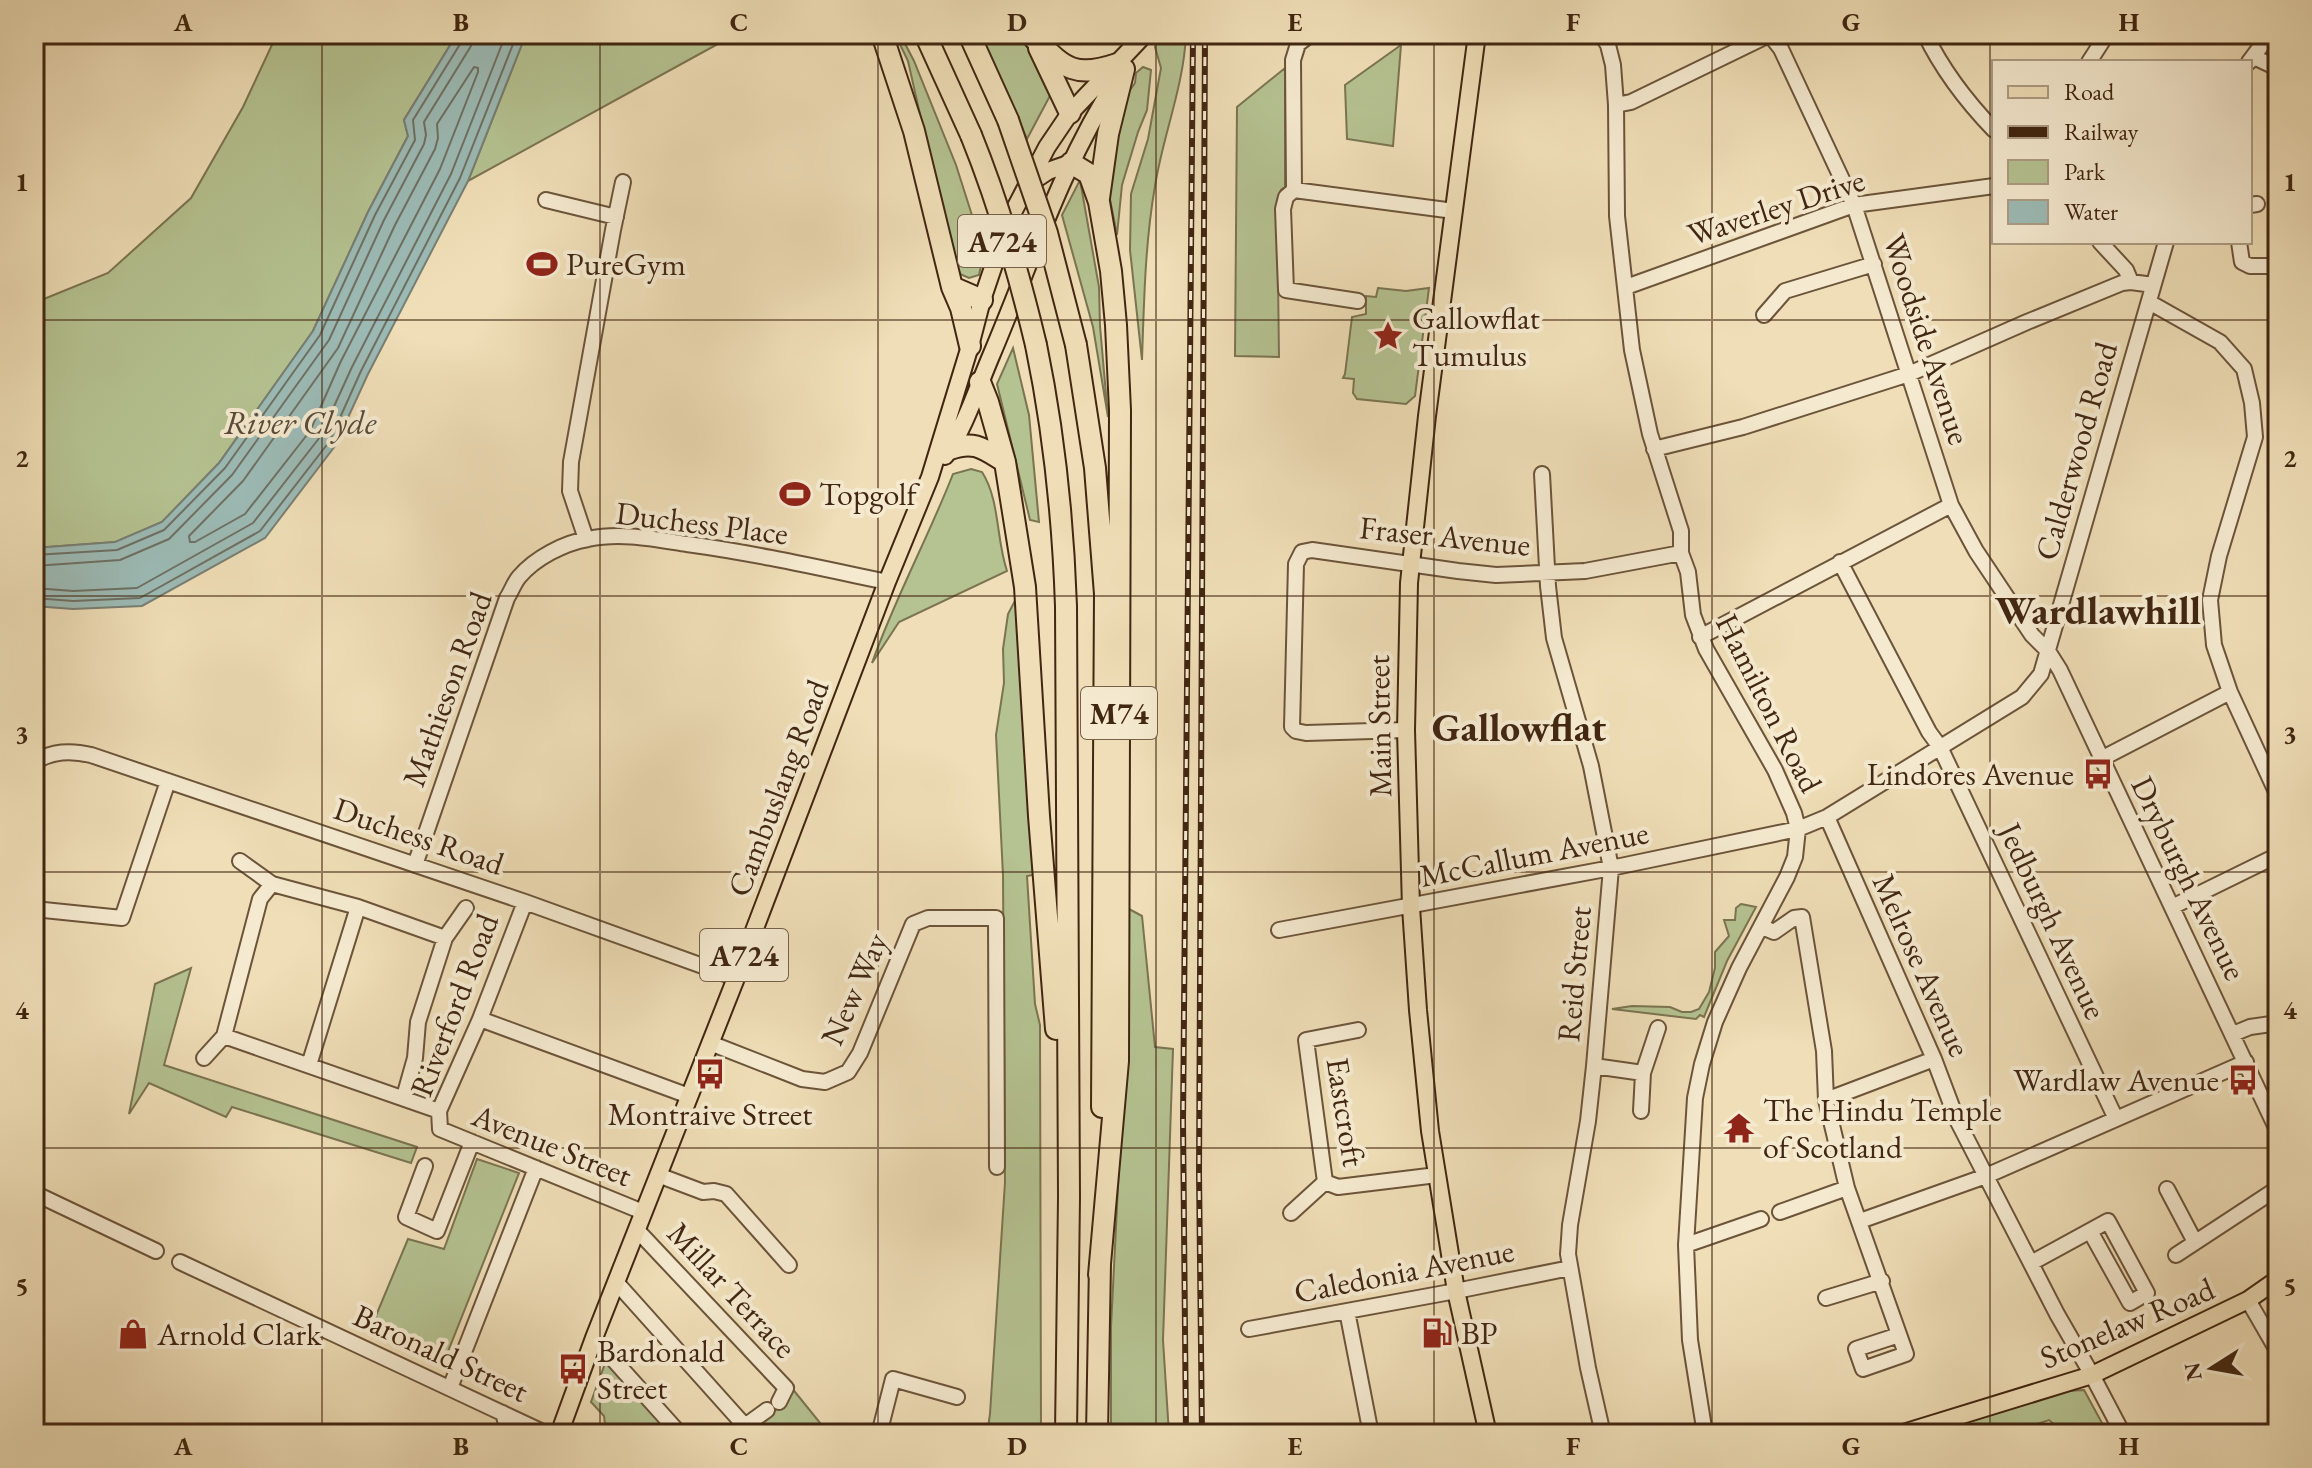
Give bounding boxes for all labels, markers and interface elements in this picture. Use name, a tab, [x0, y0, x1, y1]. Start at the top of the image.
text: A	[173, 5, 193, 39]
text: B	[453, 5, 469, 39]
text: C	[730, 5, 748, 39]
text: D	[1007, 5, 1027, 39]
text: E	[1288, 5, 1303, 39]
text: F	[1566, 5, 1580, 39]
text: G	[1842, 5, 1861, 39]
text: H	[2119, 5, 2140, 39]
legend	[1992, 60, 2252, 244]
text: Road	[2064, 76, 2115, 107]
text: Railway	[2064, 116, 2139, 147]
text: Park	[2064, 156, 2106, 187]
street label: Waverley Drive	[1682, 159, 1870, 255]
text: 1	[15, 165, 29, 199]
text: 1	[2283, 165, 2297, 199]
text: Water	[2064, 196, 2118, 227]
road number: A724	[958, 215, 1046, 267]
street label: Woodside Avenue	[1873, 228, 1981, 450]
place label: PureGym	[566, 243, 686, 285]
sports icon: PureGym	[525, 247, 559, 281]
place label: Gallowflat Tumulus	[1412, 297, 1540, 376]
place icon: Gallowflat Tumulus	[1371, 319, 1405, 353]
street label: Calderwood Road	[2025, 336, 2127, 565]
water label: River Clyde	[224, 400, 377, 444]
text: 2	[15, 441, 29, 475]
text: 2	[2283, 441, 2297, 475]
place label: Topgolf	[819, 473, 920, 515]
sports icon: Topgolf	[778, 477, 812, 511]
street label: Duchess Place	[614, 492, 790, 554]
street label: Fraser Avenue	[1357, 506, 1533, 566]
district label: Wardlawhill	[1995, 584, 2201, 636]
street label: Mathieson Road	[392, 585, 502, 792]
street label: Hamilton Road	[1706, 606, 1832, 800]
street label: Main Street	[1357, 654, 1401, 798]
street label: Cambuslang Road	[717, 673, 839, 902]
road number: M74	[1081, 687, 1157, 739]
district label: Gallowflat	[1432, 701, 1606, 753]
text: 3	[15, 717, 29, 751]
text: 3	[2283, 717, 2297, 751]
place label: Lindores Avenue	[1867, 753, 2074, 795]
bus stop icon: Lindores Avenue	[2081, 757, 2115, 791]
street label: Dryburgh Avenue	[2122, 769, 2256, 987]
street label: Duchess Road	[328, 787, 510, 885]
street label: McCallum Avenue	[1416, 811, 1652, 897]
street label: Jedburgh Avenue	[1988, 813, 2117, 1026]
street label: Melrose Avenue	[1863, 867, 1981, 1063]
street label: Reid Street	[1547, 904, 1601, 1044]
street label: Riverford Road	[400, 907, 508, 1102]
street label: New Way	[811, 925, 898, 1052]
road number: A724	[700, 929, 788, 981]
text: 4	[15, 993, 29, 1027]
text: 4	[2283, 993, 2297, 1027]
street label: Eastcroft	[1317, 1055, 1375, 1169]
bus stop icon: Montraive Street	[693, 1057, 727, 1091]
place label: Wardlaw Avenue	[2013, 1059, 2219, 1101]
bus stop icon: Wardlaw Avenue	[2226, 1063, 2260, 1097]
place label: The Hindu Temple of Scotland	[1763, 1089, 2002, 1168]
place label: Montraive Street	[608, 1093, 812, 1135]
street label: Avenue Street	[465, 1094, 638, 1196]
temple icon: The Hindu Temple of Scotland	[1722, 1111, 1756, 1145]
street label: Millar Terrace	[658, 1213, 806, 1367]
street label: Caledonia Avenue	[1290, 1229, 1518, 1313]
street label: Stonelaw Road	[2034, 1267, 2221, 1379]
text: 5	[15, 1269, 29, 1303]
text: 5	[2283, 1269, 2297, 1303]
street label: Baronald Street	[347, 1294, 535, 1412]
place label: BP	[1461, 1312, 1497, 1354]
place label: Arnold Clark	[156, 1313, 322, 1355]
fuel station icon: BP	[1420, 1316, 1454, 1350]
shop icon: Arnold Clark	[116, 1317, 150, 1351]
north arrow	[2172, 1328, 2252, 1408]
place label: Bardonald Street	[597, 1330, 726, 1409]
bus stop icon: Bardonald Street	[556, 1352, 590, 1386]
text: N	[2177, 1360, 2209, 1383]
text: A	[173, 1429, 193, 1463]
text: B	[453, 1429, 469, 1463]
text: C	[730, 1429, 748, 1463]
text: D	[1007, 1429, 1027, 1463]
text: E	[1288, 1429, 1303, 1463]
text: F	[1566, 1429, 1580, 1463]
text: G	[1842, 1429, 1861, 1463]
text: H	[2119, 1429, 2140, 1463]

